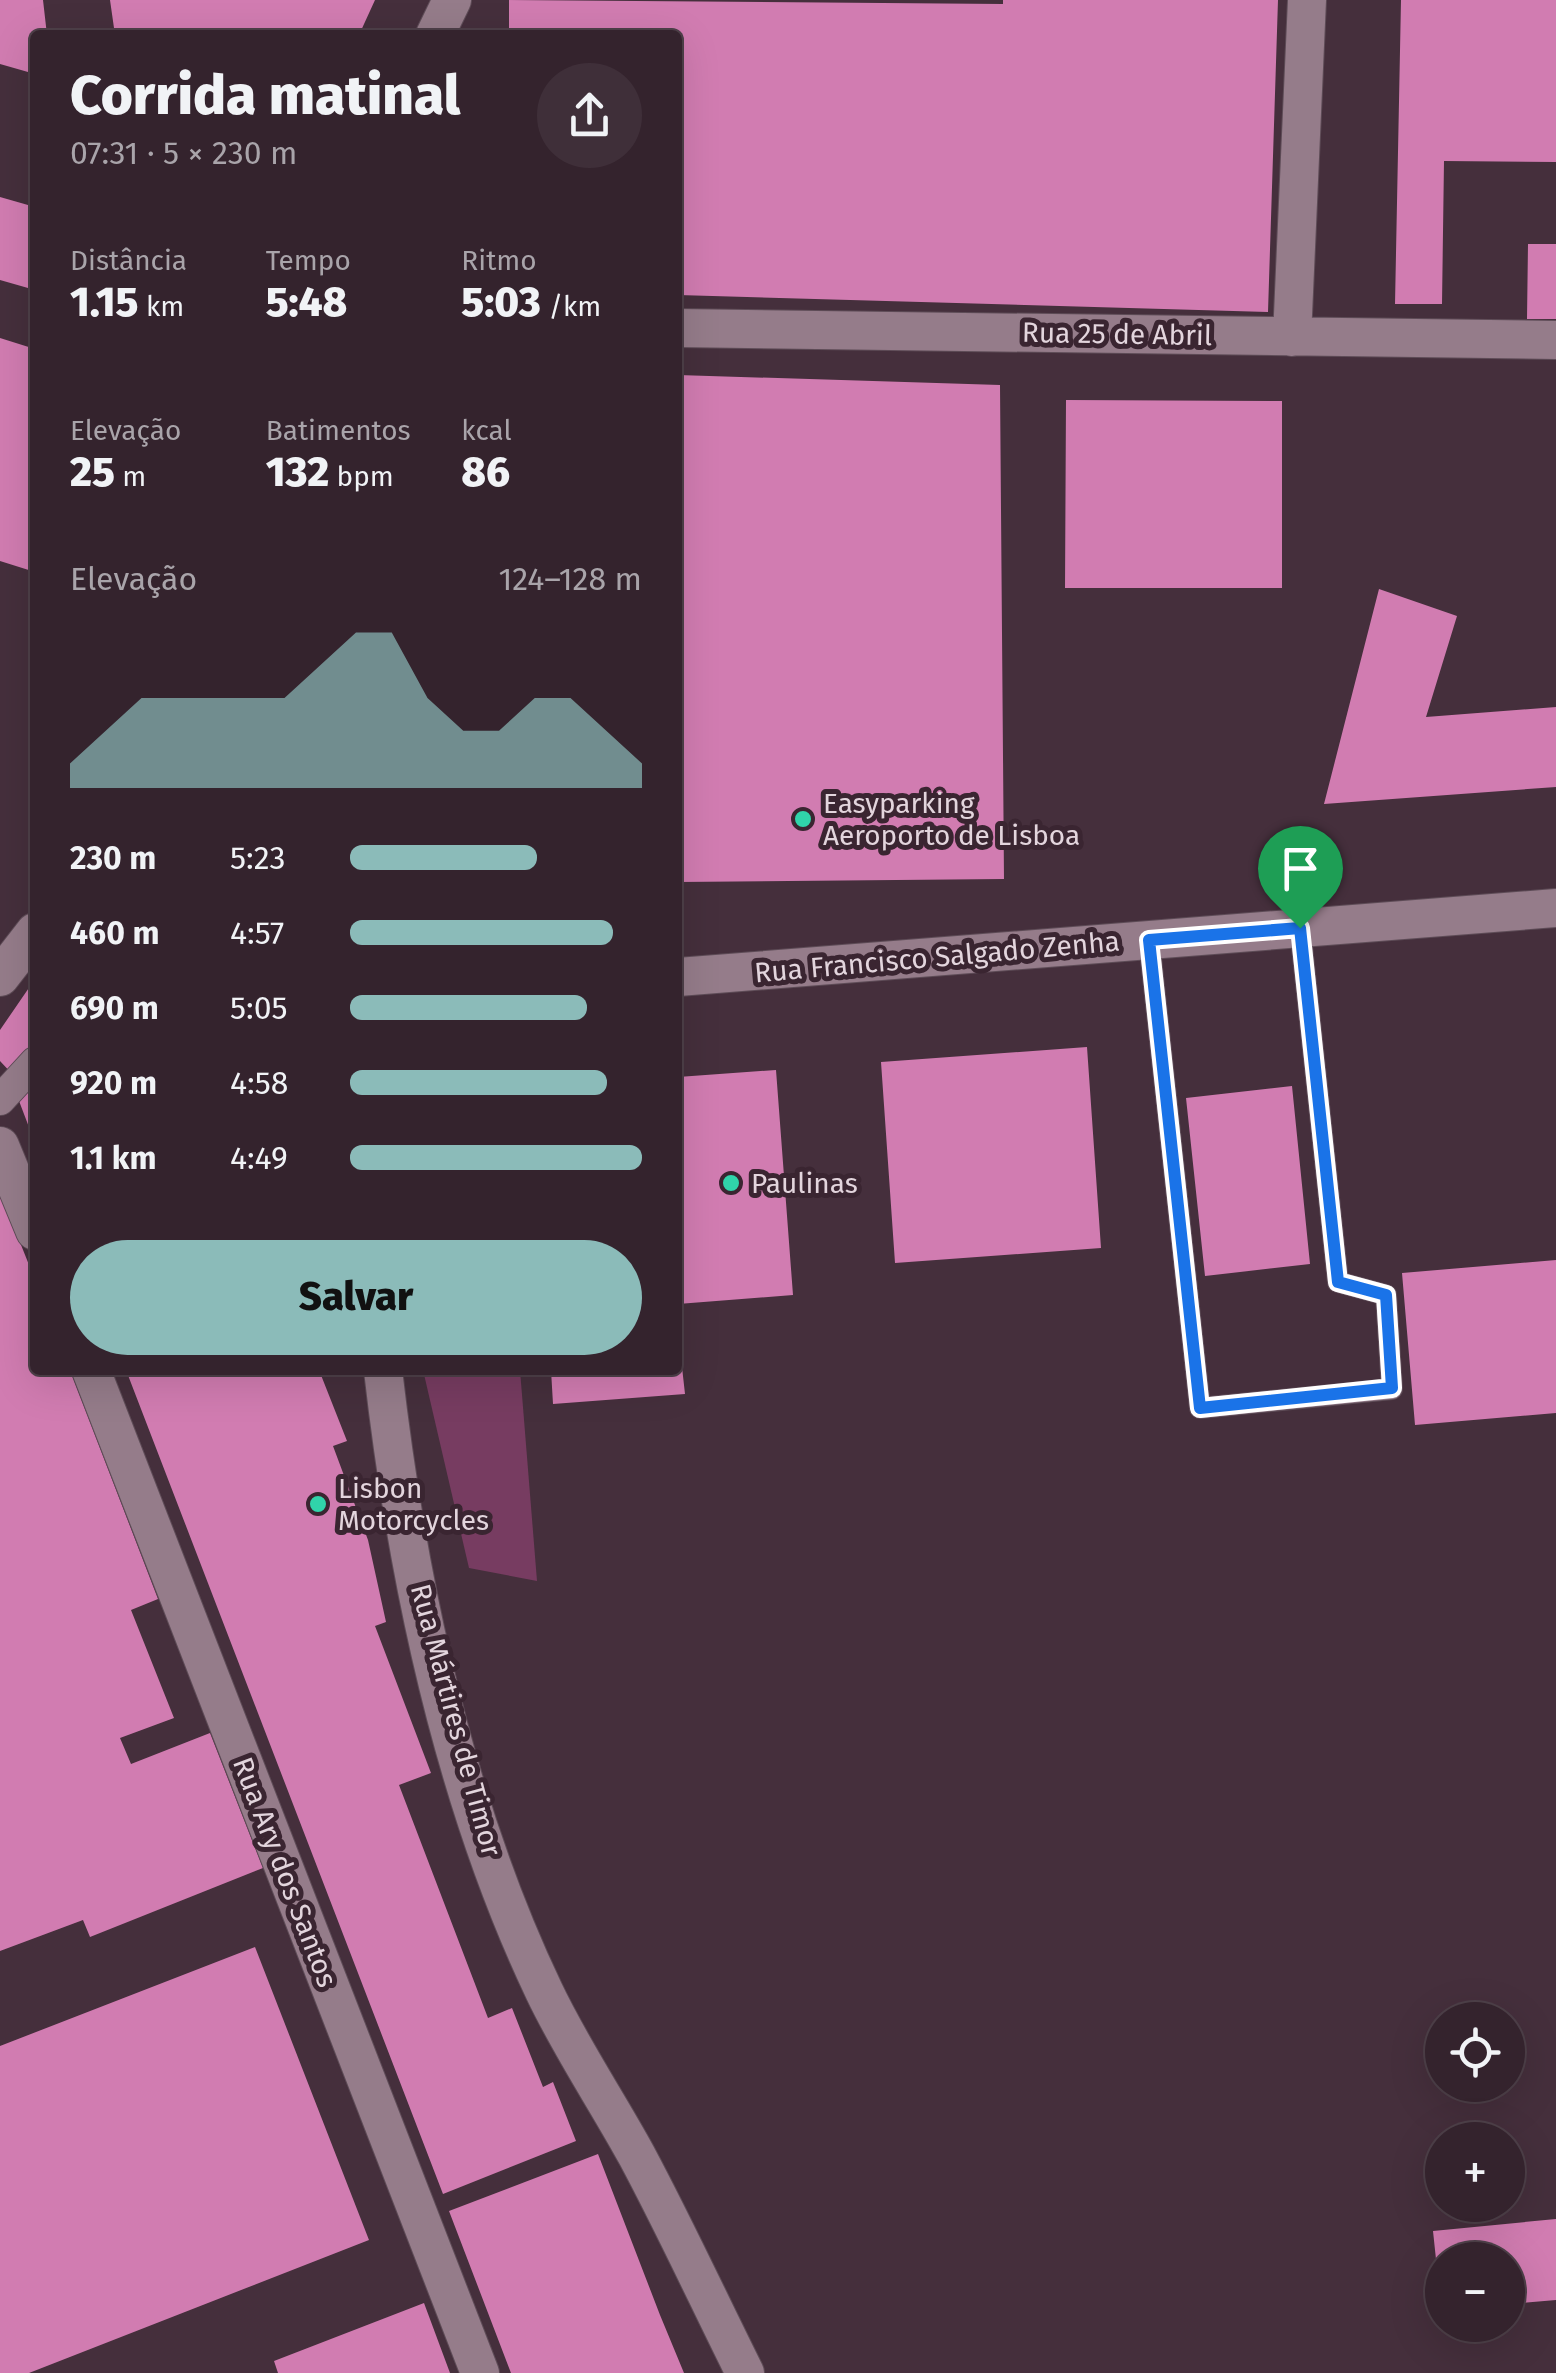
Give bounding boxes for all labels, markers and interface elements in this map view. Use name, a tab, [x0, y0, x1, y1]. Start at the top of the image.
text: Corrida matinal	[70, 63, 460, 129]
button: share	[537, 63, 642, 168]
text: 07:31 · 5 × 230 m	[70, 134, 297, 172]
text: Distância	[70, 244, 187, 277]
text: Tempo	[266, 244, 351, 277]
text: Ritmo	[461, 244, 537, 277]
text: 1.15	[70, 277, 139, 327]
text: 5:48	[266, 277, 347, 327]
text: 5:03	[461, 277, 541, 327]
text: km	[139, 290, 184, 323]
text: /km	[541, 290, 601, 323]
street label: Rua 25 de Abril	[1022, 316, 1212, 352]
text: Elevação	[70, 414, 181, 447]
text: Batimentos	[266, 414, 411, 447]
text: kcal	[461, 414, 512, 447]
text: 25	[70, 447, 115, 497]
text: 132	[266, 447, 329, 497]
text: 86	[461, 447, 510, 497]
text: m	[115, 460, 146, 493]
text: bpm	[329, 460, 394, 493]
text: Elevação	[70, 560, 197, 598]
text: 124–128 m	[499, 560, 642, 598]
place label: Easyparking Aeroporto de Lisboa	[823, 787, 1080, 852]
marker: Easyparking Aeroporto de Lisboa	[792, 808, 814, 830]
pin	[1258, 826, 1343, 929]
text: 230 m	[70, 839, 156, 877]
text: 5:23	[230, 839, 285, 877]
icon: arrive	[1273, 841, 1328, 896]
text: 460 m	[70, 914, 159, 952]
text: 4:57	[230, 914, 284, 952]
street label: Rua Francisco Salgado Zenha	[753, 925, 1121, 989]
text: 690 m	[70, 989, 159, 1027]
text: 5:05	[230, 989, 288, 1027]
text: 920 m	[70, 1064, 157, 1102]
text: 4:58	[230, 1064, 289, 1102]
text: 1.1 km	[70, 1139, 156, 1177]
text: 4:49	[230, 1139, 288, 1177]
place label: Paulinas	[751, 1167, 858, 1200]
marker: Paulinas	[720, 1172, 742, 1194]
button: Salvar	[70, 1240, 642, 1355]
place label: Lisbon Motorcycles	[338, 1472, 489, 1537]
marker: Lisbon Motorcycles	[307, 1493, 329, 1515]
street label: Rua Mártires de Timor	[404, 1580, 508, 1860]
street label: Rua Ary dos Santos	[226, 1752, 344, 1992]
map controls	[1425, 2002, 1525, 2342]
button: locate	[1425, 2002, 1525, 2102]
button: +	[1425, 2122, 1525, 2222]
button: −	[1425, 2242, 1525, 2342]

